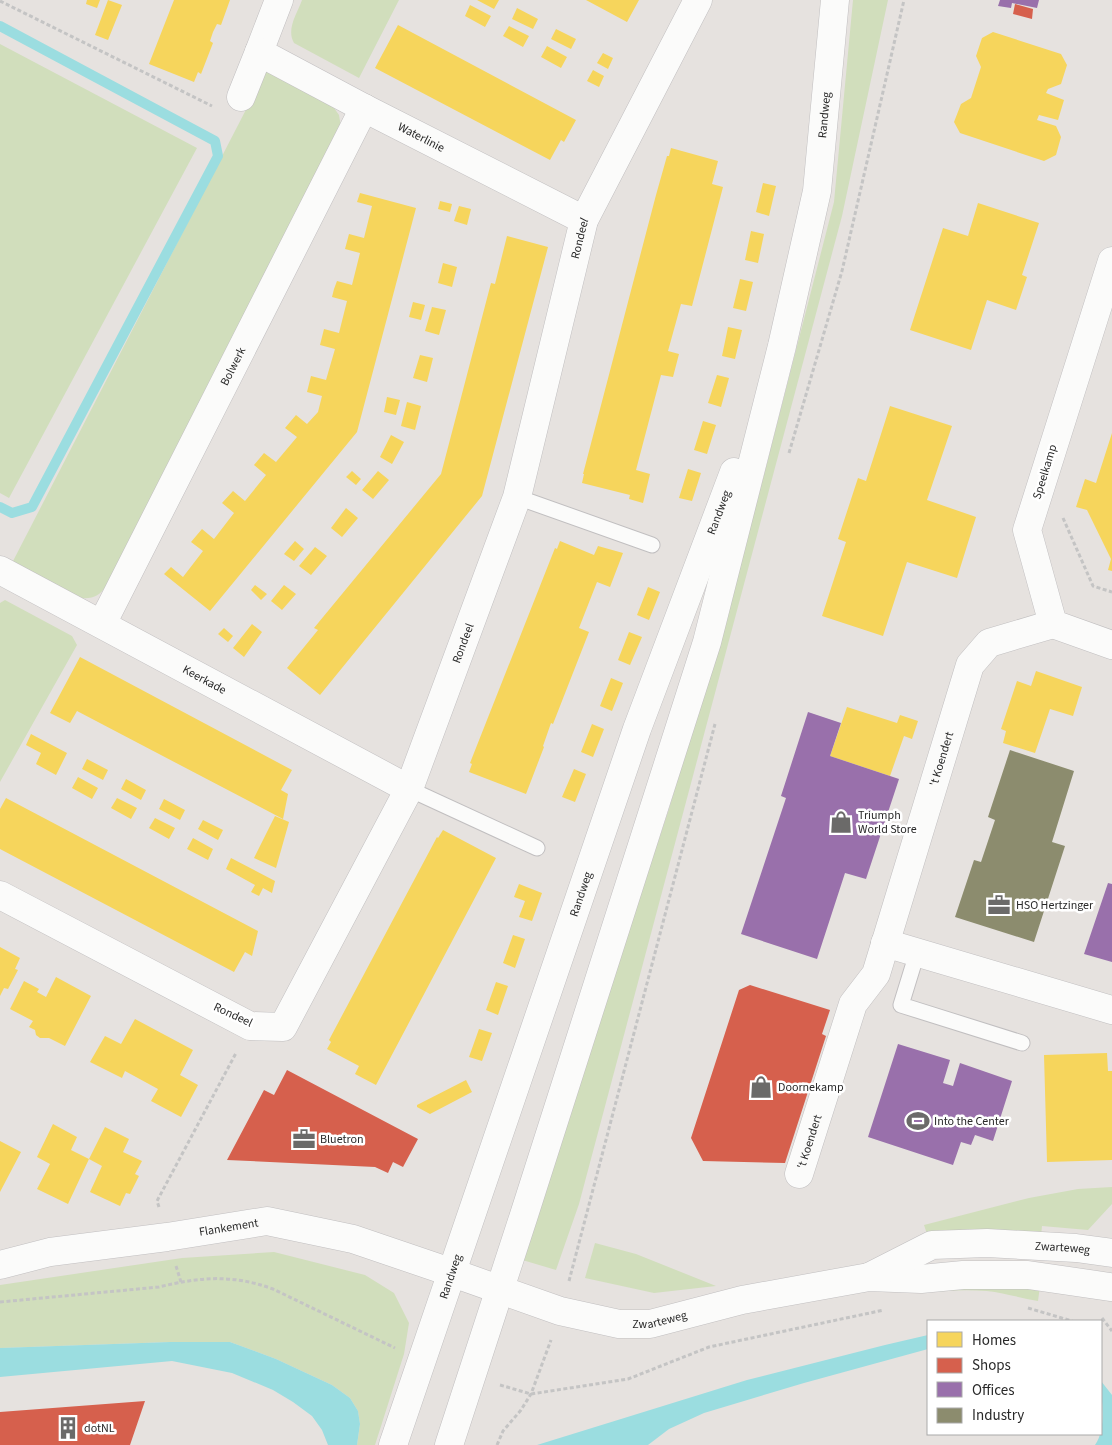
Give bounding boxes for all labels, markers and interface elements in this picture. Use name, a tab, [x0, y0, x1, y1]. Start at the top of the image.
street label: Randweg	[814, 91, 835, 139]
street label: Waterlinie	[395, 118, 448, 156]
street label: Rondeel	[566, 214, 592, 260]
street label: Bolwerk	[216, 344, 250, 389]
street label: Speelkamp	[1029, 442, 1061, 502]
street label: Randweg	[703, 488, 735, 537]
street label: Rondeel	[448, 621, 478, 666]
street label: Keerkade	[180, 661, 230, 698]
street label: 't Koendert	[925, 730, 958, 788]
place label: Triumph World Store	[858, 807, 917, 838]
shop icon: Triumph World Store	[828, 809, 854, 835]
street label: Randweg	[565, 869, 596, 919]
office icon: HSO Hertzinger	[986, 892, 1012, 918]
place label: HSO Hertzinger	[1016, 897, 1094, 914]
street label: Rondeel	[211, 999, 255, 1031]
shop icon: Doornekamp	[748, 1074, 774, 1100]
place label: Doornekamp	[778, 1079, 844, 1096]
sports icon: Into the Center	[905, 1108, 931, 1134]
street label: 't Koendert	[793, 1112, 826, 1171]
place label: Into the Center	[934, 1113, 1010, 1130]
office icon: Bluetron	[291, 1126, 317, 1152]
place label: Bluetron	[320, 1131, 364, 1148]
street label: Flankement	[198, 1214, 260, 1240]
street label: Zwarteweg	[1034, 1237, 1091, 1258]
street label: Randweg	[435, 1252, 466, 1301]
street label: Zwarteweg	[632, 1306, 689, 1333]
legend	[927, 1320, 1102, 1435]
text: Homes	[972, 1330, 1016, 1351]
text: Shops	[972, 1355, 1011, 1376]
text: Offices	[972, 1380, 1015, 1401]
text: Industry	[972, 1405, 1024, 1426]
building icon: dotNL	[55, 1415, 81, 1441]
place label: dotNL	[84, 1420, 115, 1437]

